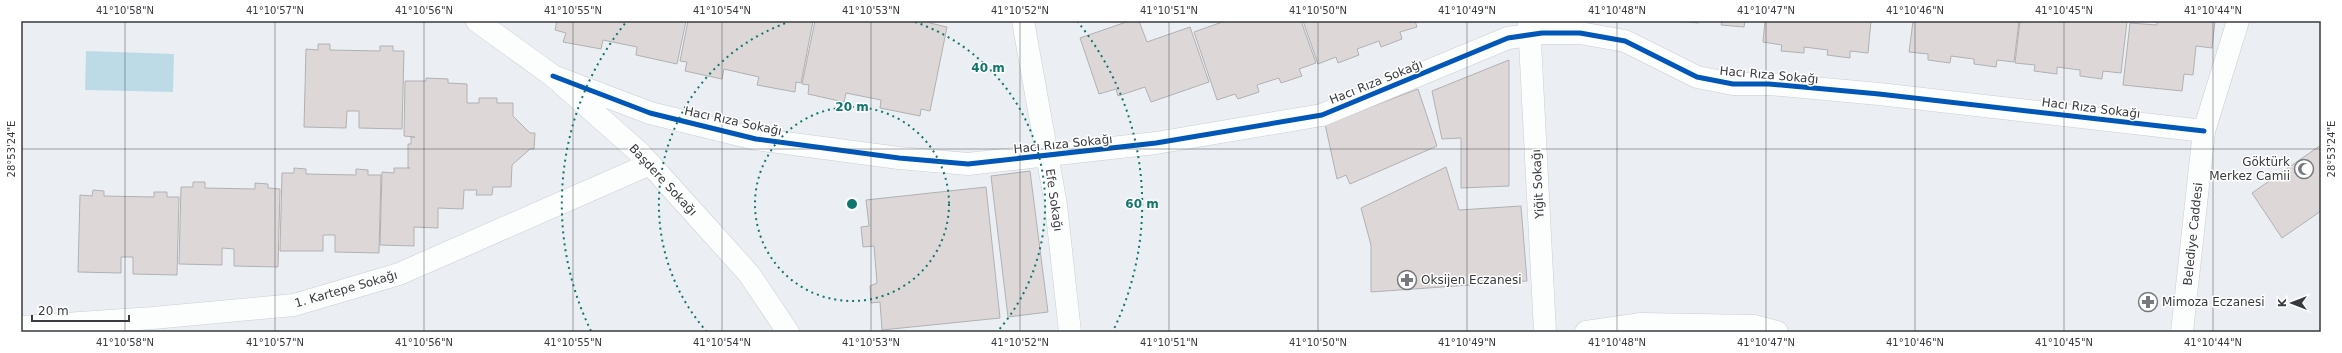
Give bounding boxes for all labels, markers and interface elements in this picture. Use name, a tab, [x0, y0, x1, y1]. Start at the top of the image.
text: 41°10'58"N	[96, 5, 154, 16]
text: 41°10'57"N	[246, 5, 304, 16]
text: 41°10'56"N	[395, 5, 453, 16]
text: 41°10'55"N	[544, 5, 602, 16]
text: 41°10'54"N	[693, 5, 751, 16]
text: 41°10'53"N	[842, 5, 900, 16]
text: 41°10'52"N	[991, 5, 1049, 16]
text: 41°10'51"N	[1140, 5, 1198, 16]
text: 41°10'50"N	[1289, 5, 1347, 16]
text: 41°10'49"N	[1438, 5, 1496, 16]
text: 41°10'48"N	[1588, 5, 1646, 16]
text: 41°10'47"N	[1737, 5, 1795, 16]
text: 41°10'46"N	[1886, 5, 1944, 16]
text: 41°10'45"N	[2035, 5, 2093, 16]
text: 41°10'44"N	[2184, 5, 2242, 16]
street label: Hacı Rıza Sokağı	[1327, 57, 1425, 107]
text: 40 m	[971, 61, 1005, 75]
street label: Hacı Rıza Sokağı	[1719, 64, 1819, 86]
street label: Hacı Rıza Sokağı	[2041, 95, 2141, 121]
text: 20 m	[835, 100, 869, 114]
street label: Hacı Rıza Sokağı	[683, 104, 783, 138]
text: 28°53'24"E	[6, 121, 17, 177]
text: 28°53'24"E	[2326, 121, 2337, 177]
street label: Hacı Rıza Sokağı	[1013, 132, 1113, 156]
street label: Başdere Sokağı	[626, 141, 700, 219]
street label: Yiğit Sokağı	[1529, 149, 1547, 220]
place label: Göktürk Merkez Camii	[2209, 155, 2290, 183]
mosque icon: Göktürk Merkez Camii	[2293, 158, 2315, 180]
street label: Efe Sokağı	[1043, 168, 1065, 232]
street label: Belediye Caddesi	[2181, 182, 2205, 286]
centre of rings	[845, 197, 859, 211]
text: 60 m	[1125, 197, 1159, 211]
street label: 1. Kartepe Sokağı	[293, 268, 399, 310]
pharmacy icon: Oksijen Eczanesi	[1396, 269, 1418, 291]
place label: Oksijen Eczanesi	[1421, 273, 1522, 287]
north arrow	[2272, 283, 2312, 323]
pharmacy icon: Mimoza Eczanesi	[2137, 291, 2159, 313]
place label: Mimoza Eczanesi	[2162, 295, 2265, 309]
scale bar	[32, 297, 129, 323]
text: K	[2276, 298, 2289, 307]
text: 20 m	[38, 304, 69, 318]
text: 41°10'58"N	[96, 337, 154, 348]
text: 41°10'57"N	[246, 337, 304, 348]
text: 41°10'56"N	[395, 337, 453, 348]
text: 41°10'55"N	[544, 337, 602, 348]
text: 41°10'54"N	[693, 337, 751, 348]
text: 41°10'53"N	[842, 337, 900, 348]
text: 41°10'52"N	[991, 337, 1049, 348]
text: 41°10'51"N	[1140, 337, 1198, 348]
text: 41°10'50"N	[1289, 337, 1347, 348]
text: 41°10'49"N	[1438, 337, 1496, 348]
text: 41°10'48"N	[1588, 337, 1646, 348]
text: 41°10'47"N	[1737, 337, 1795, 348]
text: 41°10'46"N	[1886, 337, 1944, 348]
text: 41°10'45"N	[2035, 337, 2093, 348]
text: 41°10'44"N	[2184, 337, 2242, 348]

